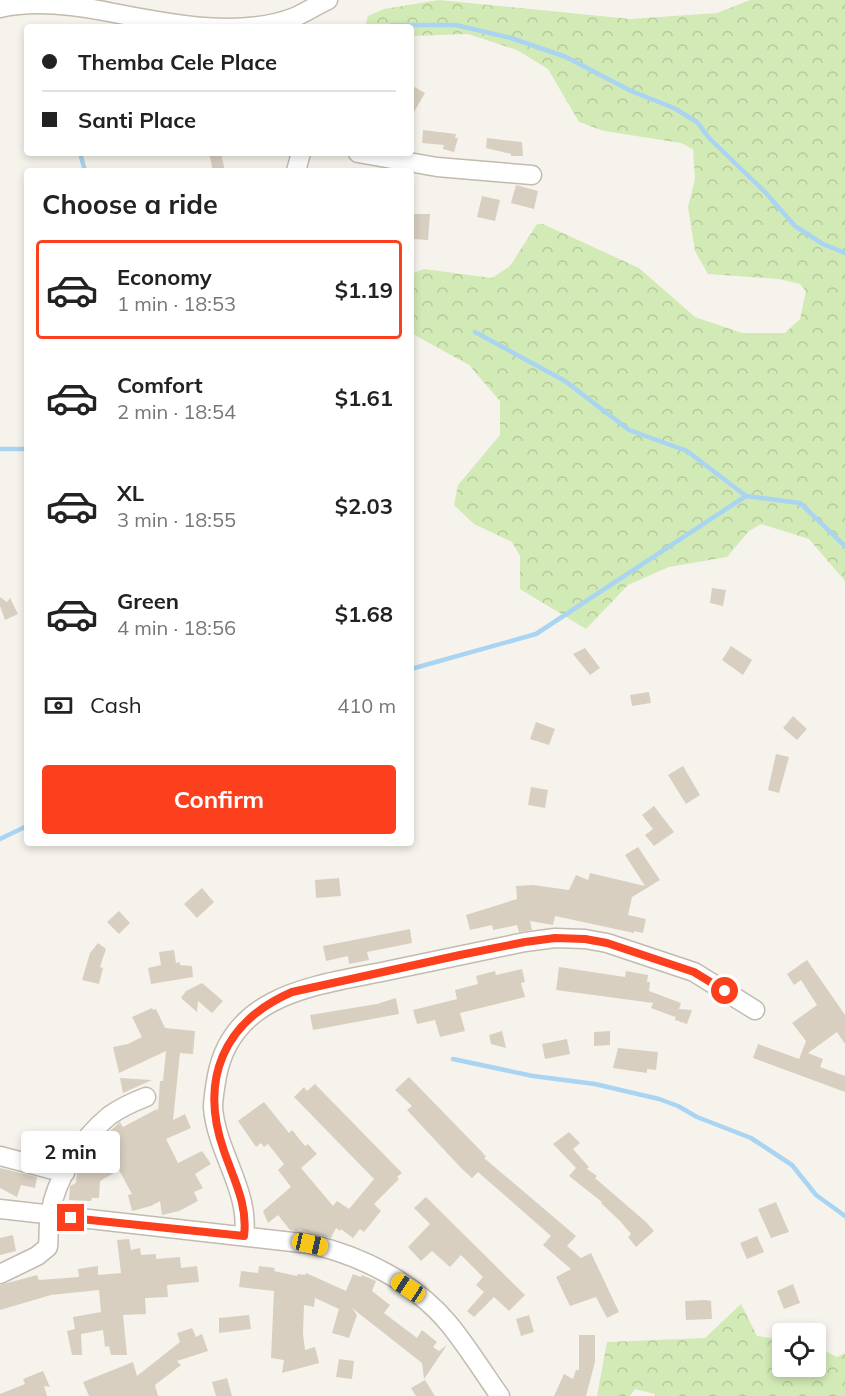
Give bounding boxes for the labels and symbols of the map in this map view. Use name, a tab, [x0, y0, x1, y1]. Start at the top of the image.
route start	[711, 977, 738, 1004]
callout: 2 min	[22, 1131, 121, 1173]
route end	[57, 1204, 84, 1231]
car	[290, 1231, 330, 1257]
car	[388, 1271, 428, 1305]

